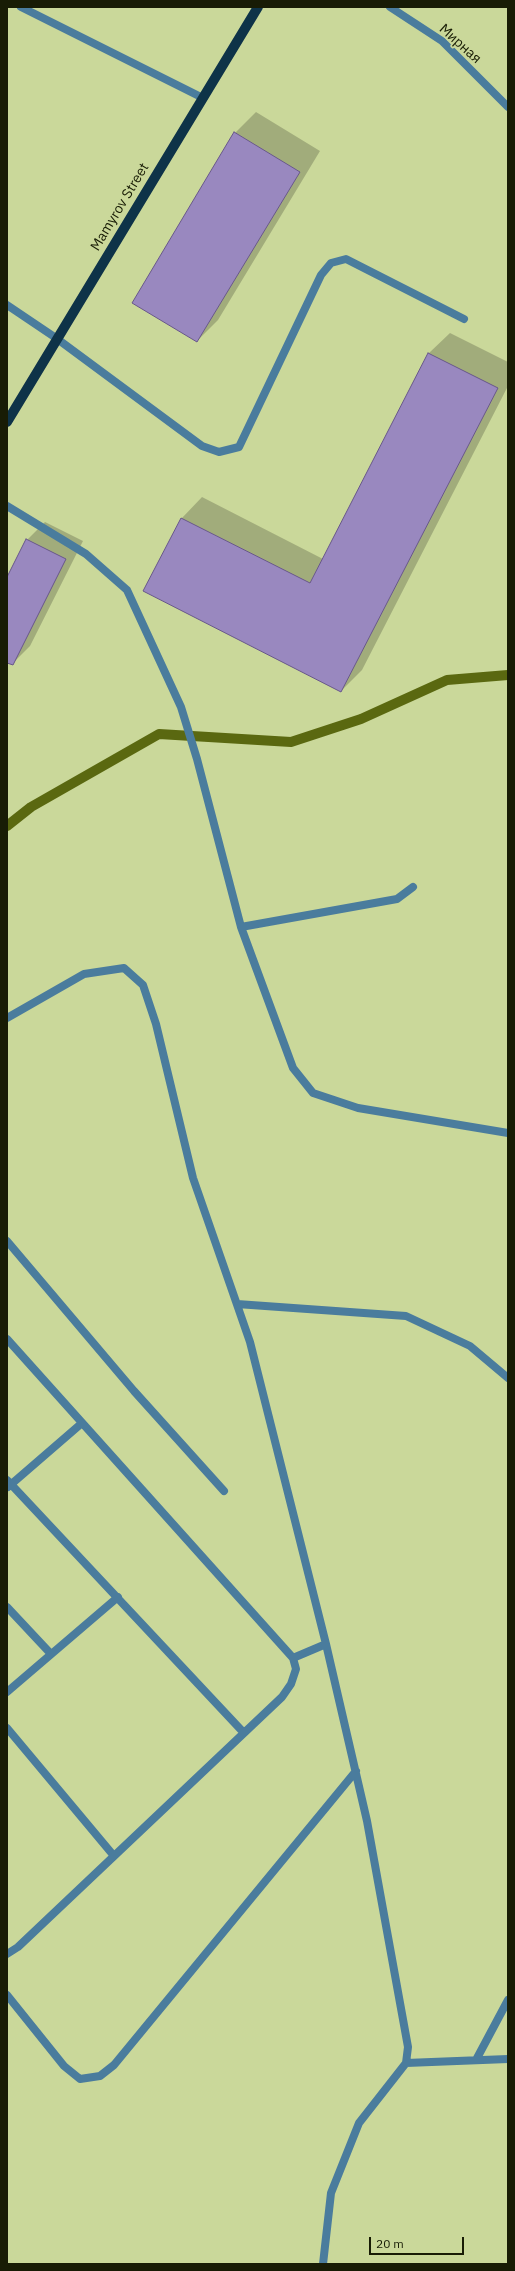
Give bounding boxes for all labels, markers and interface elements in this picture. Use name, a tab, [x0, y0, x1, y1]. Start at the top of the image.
street label: Мирная	[435, 21, 485, 67]
street label: Mamyrov Street	[87, 160, 153, 254]
scale bar	[371, 2229, 466, 2255]
text: 20 m	[376, 2236, 404, 2251]

